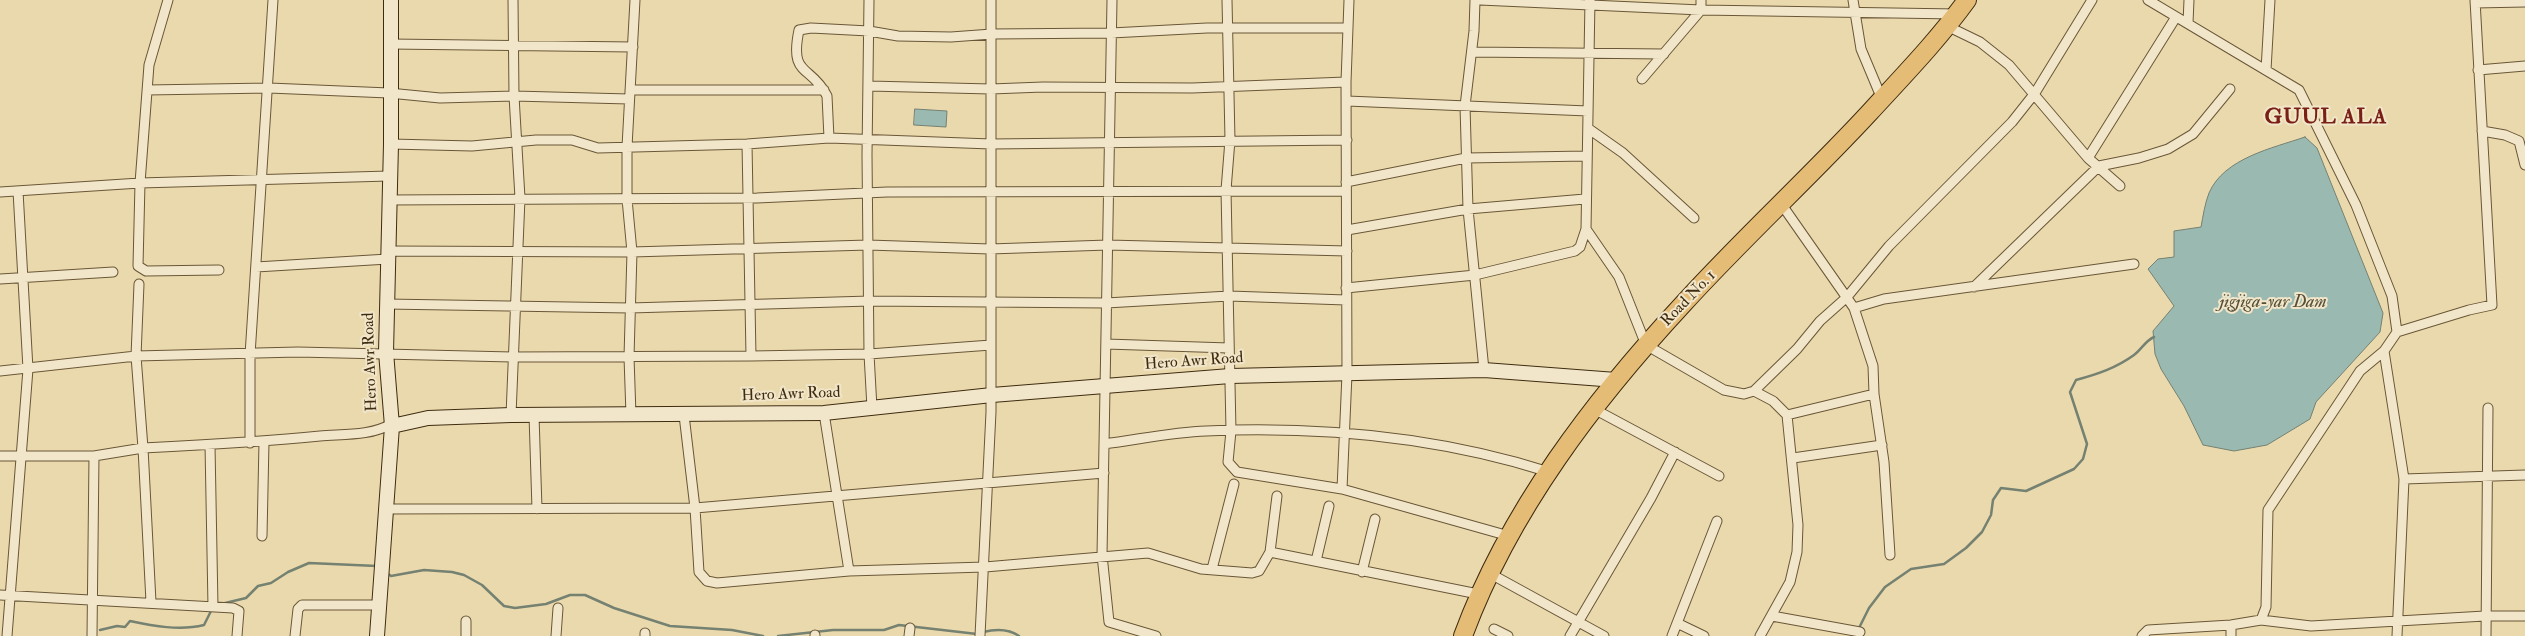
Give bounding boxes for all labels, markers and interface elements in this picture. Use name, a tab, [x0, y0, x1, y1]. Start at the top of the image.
district label: GUUL ALA	[2264, 105, 2388, 131]
street label: Road No. 1	[1658, 267, 1720, 331]
water label: jigjiga-yar Dam	[2220, 292, 2326, 314]
street label: Hero Awr Road	[360, 312, 382, 412]
street label: Hero Awr Road	[1144, 349, 1244, 375]
street label: Hero Awr Road	[741, 384, 841, 406]

